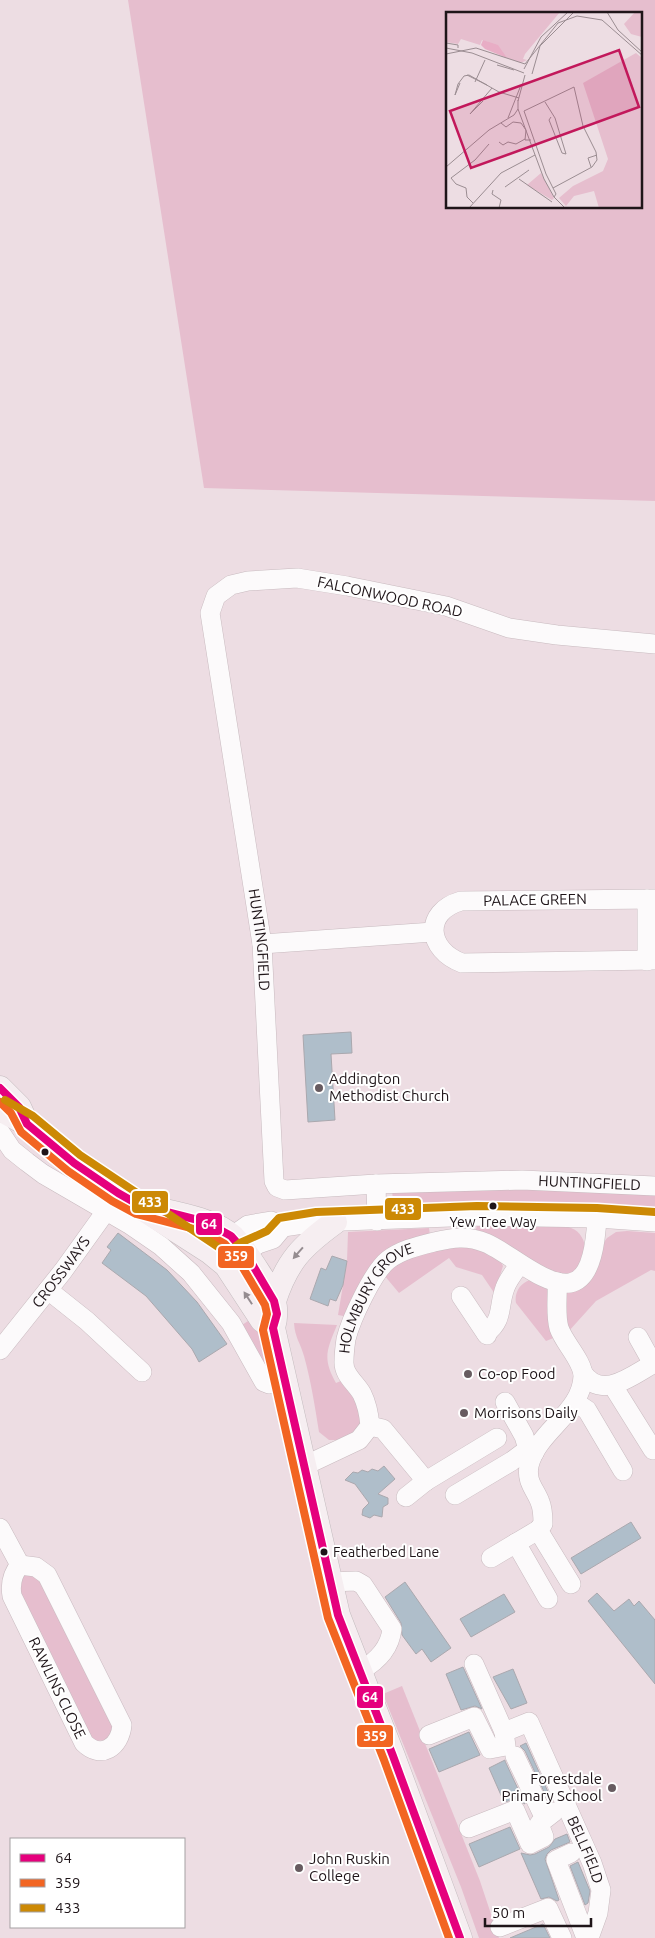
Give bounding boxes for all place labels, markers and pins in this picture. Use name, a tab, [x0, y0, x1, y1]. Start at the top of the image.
place label: Addington Methodist Church	[329, 1070, 449, 1104]
marker: Addington Methodist Church	[313, 1082, 325, 1094]
unlabelled marker	[40, 1147, 50, 1157]
marker: Yew Tree Way	[488, 1201, 498, 1211]
place label: Yew Tree Way	[449, 1214, 537, 1230]
place label: Co-op Food	[478, 1365, 556, 1382]
marker: Co-op Food	[462, 1368, 474, 1380]
place label: Morrisons Daily	[474, 1404, 578, 1421]
marker: Morrisons Daily	[458, 1407, 470, 1419]
place label: Featherbed Lane	[333, 1544, 439, 1560]
marker: Featherbed Lane	[319, 1547, 329, 1557]
place label: Forestdale Primary School	[501, 1770, 602, 1804]
marker: Forestdale Primary School	[606, 1782, 618, 1794]
place label: John Ruskin College	[309, 1850, 390, 1884]
marker: John Ruskin College	[293, 1862, 305, 1874]

